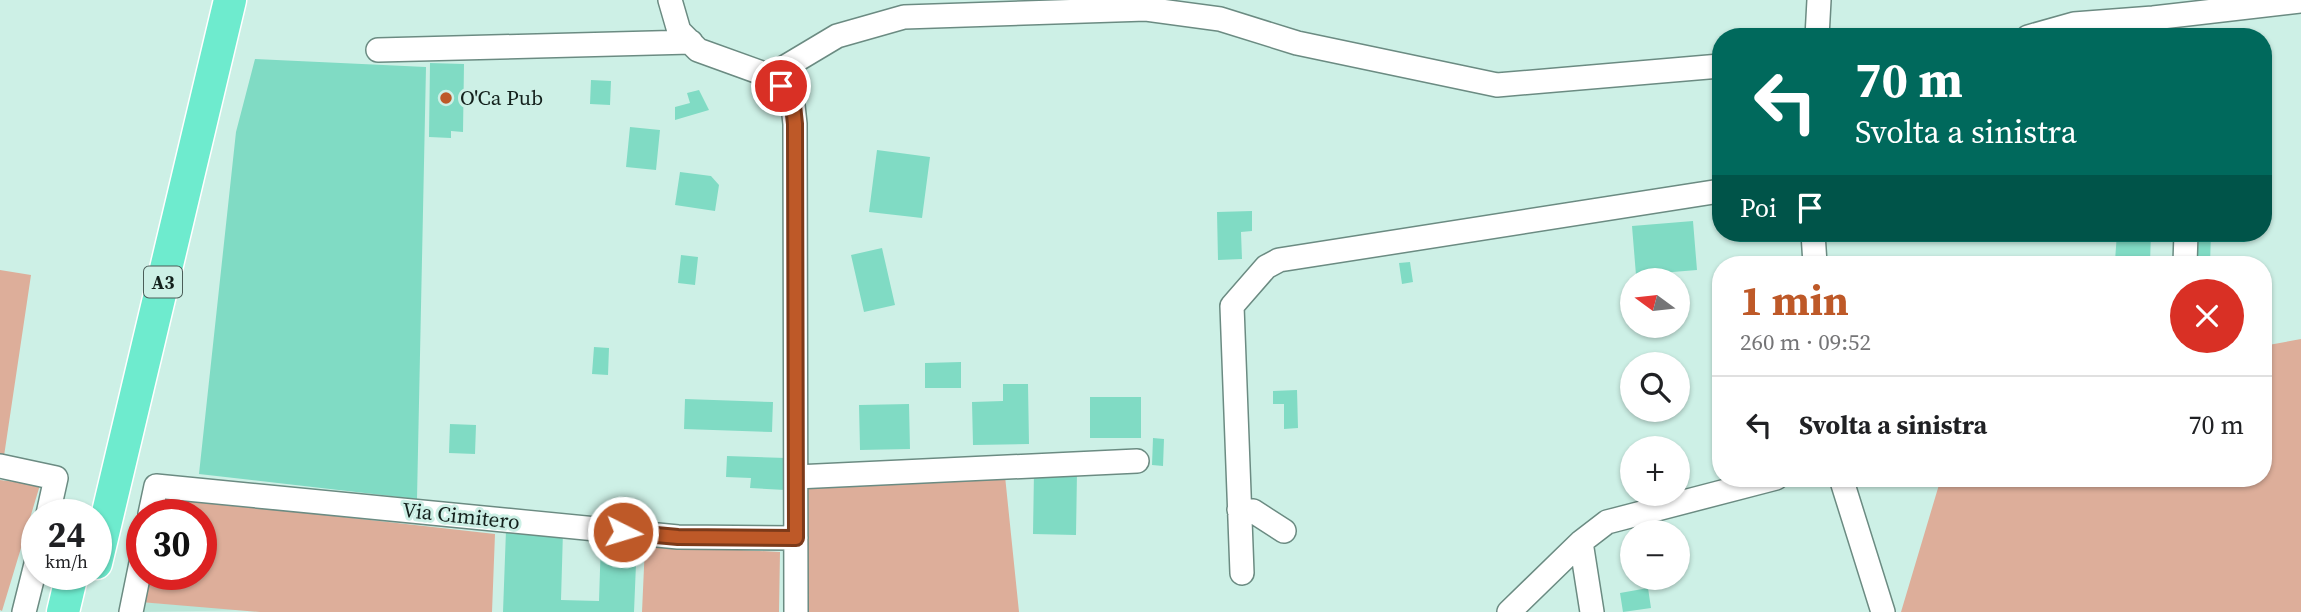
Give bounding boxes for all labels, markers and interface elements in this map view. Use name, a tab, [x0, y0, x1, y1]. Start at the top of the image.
text: 70 m	[1855, 46, 1963, 113]
pin	[751, 56, 811, 116]
icon: left	[1740, 56, 1831, 147]
icon: arrive	[762, 67, 800, 105]
place label: O'Ca Pub	[460, 83, 543, 112]
marker: O'Ca Pub	[438, 90, 454, 106]
text: Svolta a sinistra	[1855, 110, 2077, 154]
icon: arrive	[1791, 189, 1829, 227]
text: Poi	[1740, 190, 1777, 226]
road number: A3	[144, 266, 182, 298]
north arrow	[1620, 268, 1690, 338]
map controls	[1620, 268, 1690, 590]
text: 1 min	[1740, 271, 1849, 329]
button: close	[2170, 279, 2244, 353]
text: 260 m · 09:52	[1740, 326, 1871, 358]
button: search	[1620, 352, 1690, 422]
icon: left	[1740, 406, 1778, 444]
text: Svolta a sinistra	[1799, 407, 1987, 443]
text: 70 m	[2189, 407, 2244, 443]
button: +	[1620, 436, 1690, 506]
street label: Via Cimitero	[401, 495, 521, 536]
position arrow	[586, 495, 660, 569]
speed limit sign: 30	[126, 499, 217, 590]
text: 24	[48, 511, 85, 559]
button: −	[1620, 520, 1690, 590]
text: km/h	[45, 549, 88, 574]

